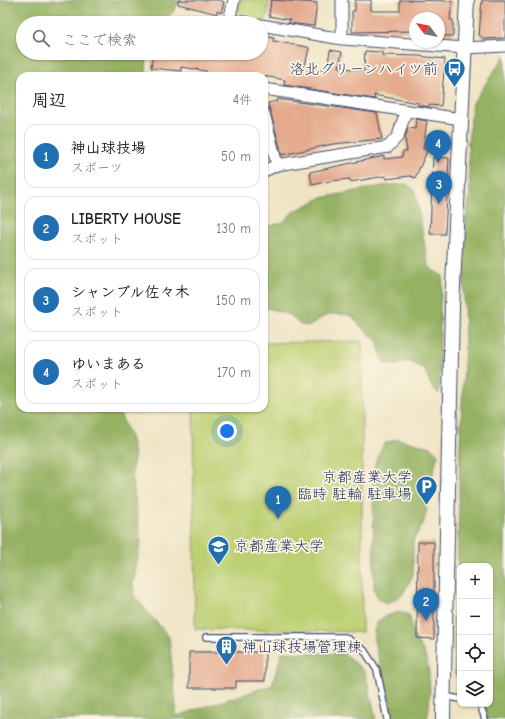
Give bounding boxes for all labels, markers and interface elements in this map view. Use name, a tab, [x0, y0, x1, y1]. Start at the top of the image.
north arrow	[409, 12, 445, 48]
search box	[16, 16, 268, 60]
icon: search	[30, 27, 52, 49]
text: ここで検索	[62, 31, 137, 49]
bus stop icon: 洛北グリーンハイツ前	[441, 56, 467, 89]
place label: 洛北グリーンハイツ前	[289, 60, 438, 78]
text: 周辺	[32, 91, 66, 110]
text: 4件	[233, 92, 252, 107]
pin: 4	[425, 130, 451, 163]
text: 神山球技場	[71, 139, 146, 157]
text: 1	[43, 149, 49, 164]
text: 50 m	[221, 149, 251, 164]
text: スポーツ	[71, 160, 123, 175]
pin: 3	[426, 171, 452, 204]
text: LIBERTY HOUSE	[71, 210, 181, 228]
text: 2	[43, 221, 49, 236]
text: 130 m	[216, 221, 251, 236]
text: スポット	[71, 231, 123, 246]
text: シャンブル佐々木	[71, 283, 190, 301]
text: 3	[43, 293, 49, 308]
text: 150 m	[216, 293, 251, 308]
text: スポット	[71, 304, 123, 319]
text: ゆいまある	[71, 355, 146, 373]
text: 4	[43, 365, 49, 380]
text: 170 m	[217, 365, 251, 380]
text: スポット	[71, 376, 123, 391]
your location	[217, 421, 237, 441]
place label: 京都産業大学 臨時 駐輪 駐車場	[297, 468, 412, 503]
parking icon: 京都産業大学 臨時 駐輪 駐車場	[414, 473, 440, 506]
pin: 1	[265, 486, 291, 519]
school or university icon: 京都産業大学	[206, 533, 232, 566]
place label: 京都産業大学	[234, 537, 324, 555]
map controls	[457, 563, 493, 707]
button: +	[457, 563, 493, 599]
pin: 2	[413, 588, 439, 621]
button: −	[457, 599, 493, 635]
building icon: 神山球技場管理棟	[214, 634, 240, 667]
button: locate	[457, 635, 493, 671]
place label: 神山球技場管理棟	[242, 638, 362, 656]
button: layers	[457, 671, 493, 707]

